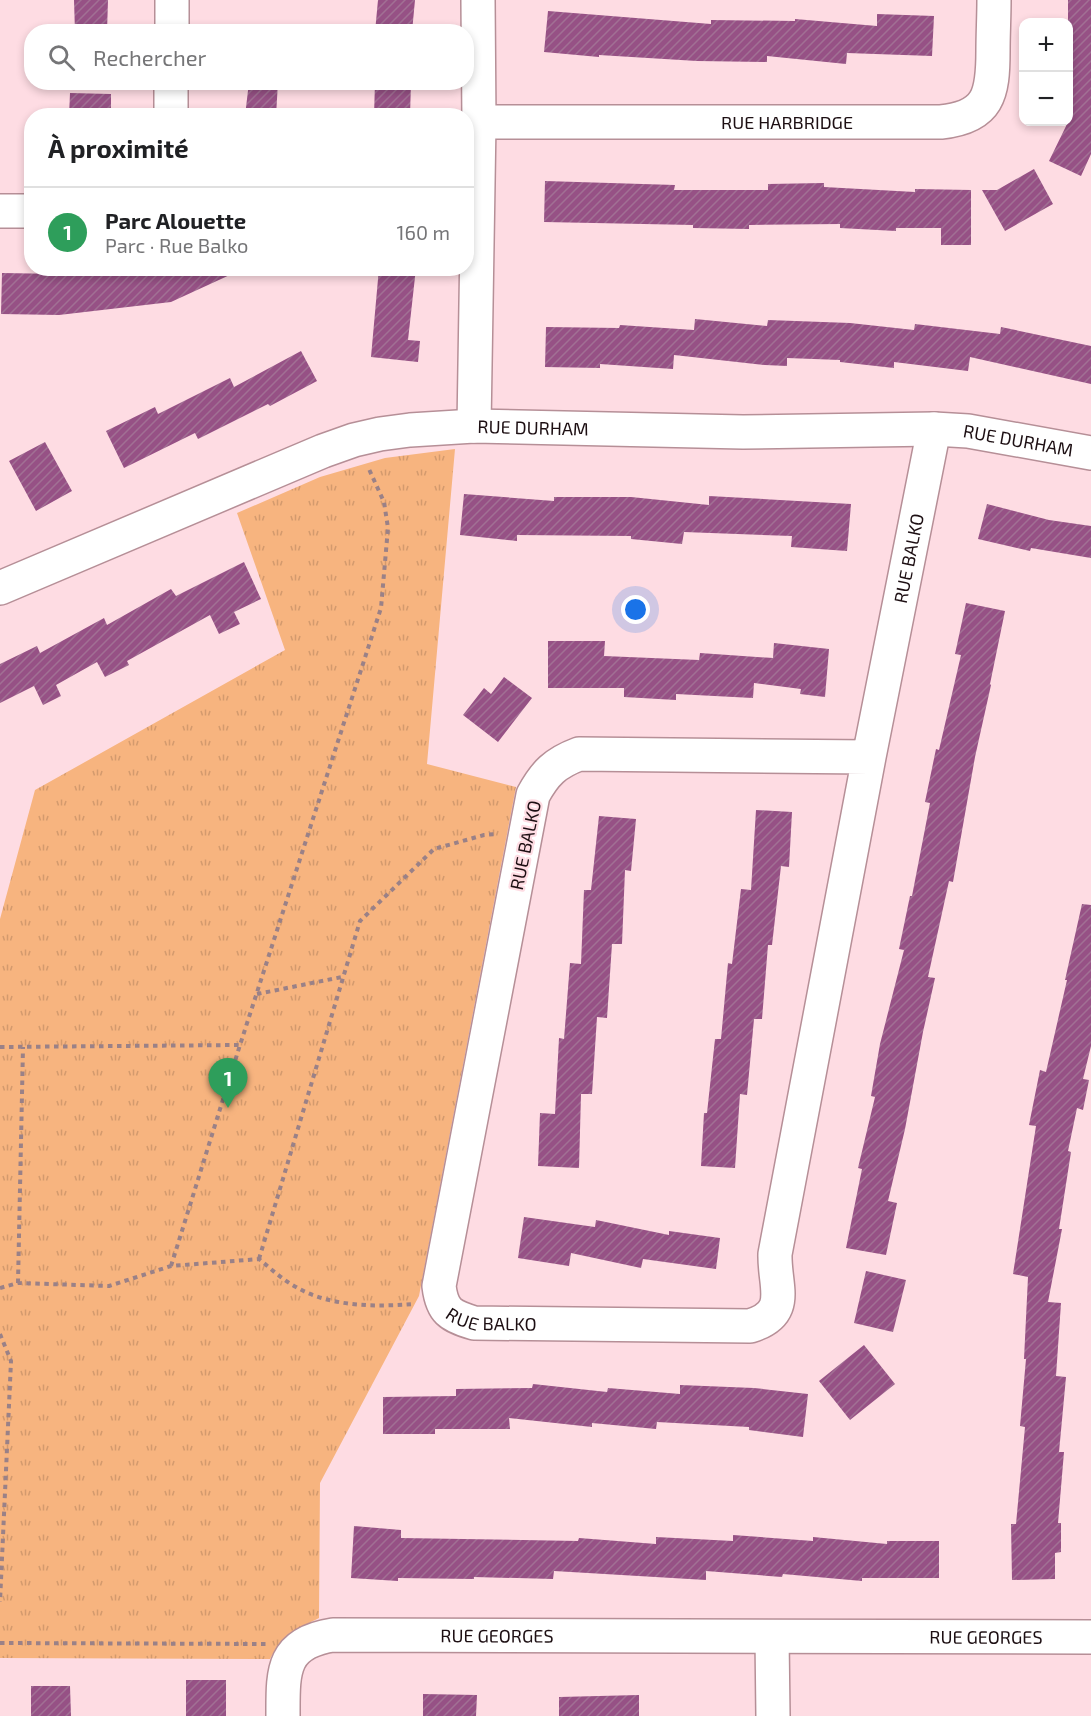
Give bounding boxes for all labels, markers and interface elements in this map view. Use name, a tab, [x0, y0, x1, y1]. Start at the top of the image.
map controls	[1019, 18, 1073, 126]
button: +	[1019, 18, 1073, 72]
search box	[24, 24, 474, 90]
icon: search	[45, 41, 78, 74]
text: Rechercher	[93, 44, 206, 70]
button: −	[1019, 72, 1073, 126]
street label: RUE HARBRIDGE	[721, 111, 853, 133]
text: À proximité	[48, 132, 189, 163]
text: Parc Alouette	[105, 207, 246, 233]
text: 1	[63, 220, 72, 244]
text: 160 m	[397, 220, 450, 244]
text: Parc · Rue Balko	[105, 233, 248, 257]
street label: RUE DURHAM	[477, 415, 589, 440]
street label: RUE DURHAM	[961, 419, 1075, 461]
street label: RUE BALKO	[889, 511, 928, 605]
your location	[621, 595, 650, 624]
street label: RUE BALKO	[505, 798, 545, 892]
pin: 1	[208, 1058, 248, 1108]
street label: RUE BALKO	[442, 1302, 537, 1335]
street label: RUE GEORGES	[440, 1624, 554, 1647]
street label: RUE GEORGES	[929, 1626, 1043, 1648]

